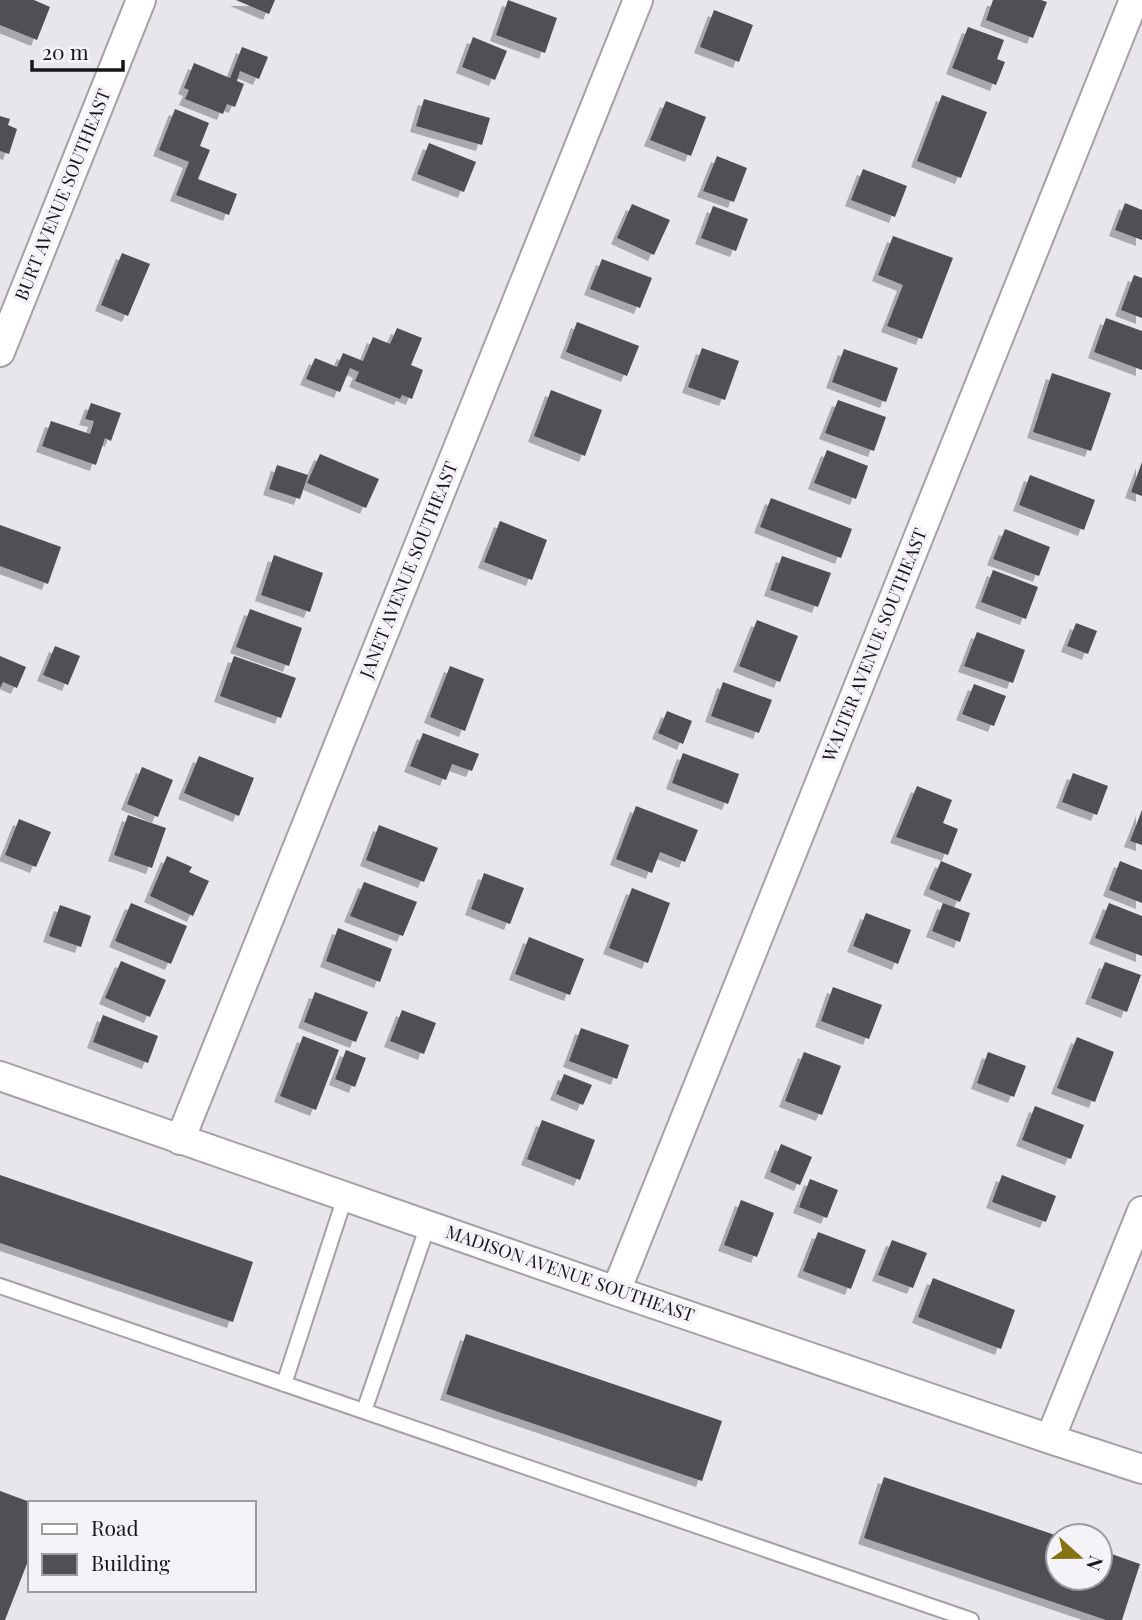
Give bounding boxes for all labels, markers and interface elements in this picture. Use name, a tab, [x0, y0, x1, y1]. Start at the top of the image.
scale bar	[32, 28, 122, 72]
text: 20 m	[42, 37, 89, 65]
street label: BURT AVENUE SOUTHEAST	[9, 85, 116, 304]
street label: JANET AVENUE SOUTHEAST	[353, 458, 463, 682]
street label: WALTER AVENUE SOUTHEAST	[816, 524, 932, 766]
street label: MADISON AVENUE SOUTHEAST	[443, 1219, 698, 1327]
legend	[28, 1501, 256, 1592]
text: Road	[91, 1513, 139, 1541]
north arrow	[1044, 1522, 1114, 1592]
text: Building	[91, 1548, 170, 1576]
text: N	[1081, 1552, 1110, 1575]

